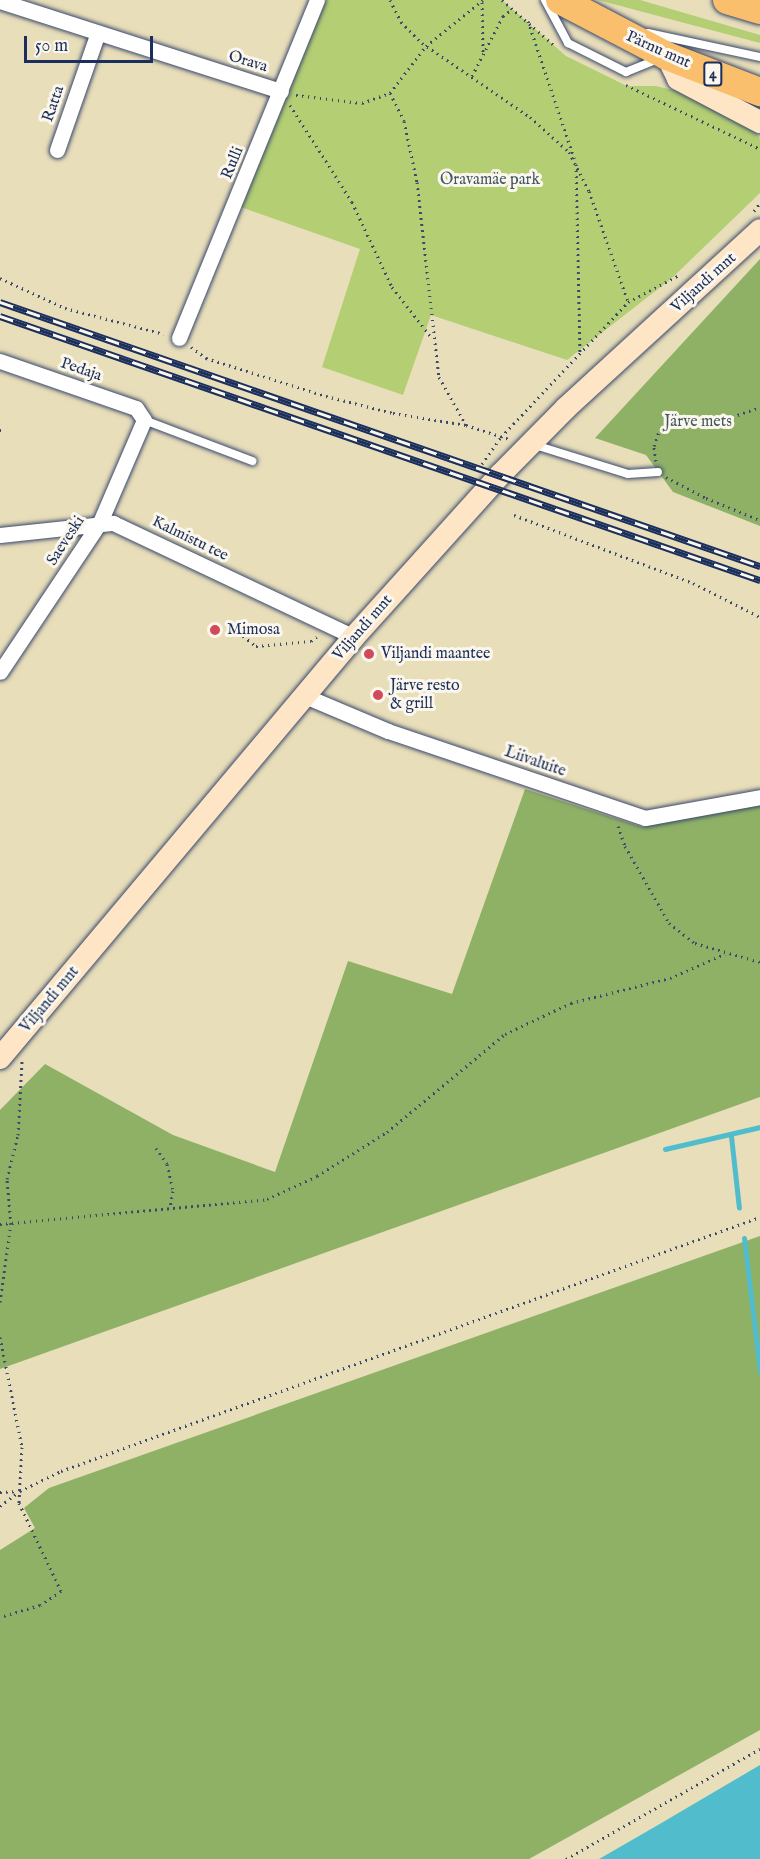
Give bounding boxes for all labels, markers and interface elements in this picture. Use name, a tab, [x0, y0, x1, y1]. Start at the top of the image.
scale bar	[27, 24, 156, 62]
street label: Pärnu mnt	[623, 27, 693, 73]
text: 50 m	[35, 35, 68, 58]
street label: Orava	[226, 47, 270, 77]
road number: 4	[702, 62, 724, 86]
street label: Ratta	[39, 83, 69, 125]
street label: Rulli	[218, 144, 248, 182]
park label: Oravamäe park	[440, 170, 540, 190]
street label: Viljandi mnt	[667, 249, 741, 317]
street label: Pedaja	[58, 354, 104, 386]
park label: Järve mets	[664, 412, 732, 432]
street label: Kalmistu tee	[149, 512, 231, 566]
street label: Saeveski	[43, 513, 89, 569]
street label: Viljandi mnt	[329, 591, 397, 665]
place label: Mimosa	[227, 620, 280, 640]
marker: Mimosa	[208, 623, 222, 637]
place label: Viljandi maantee	[381, 644, 490, 664]
marker: Viljandi maantee	[362, 647, 376, 661]
place label: Järve resto & grill	[390, 676, 460, 714]
marker: Järve resto & grill	[371, 688, 385, 702]
street label: Liivaluite	[502, 743, 568, 781]
street label: Viljandi mnt	[17, 963, 83, 1037]

